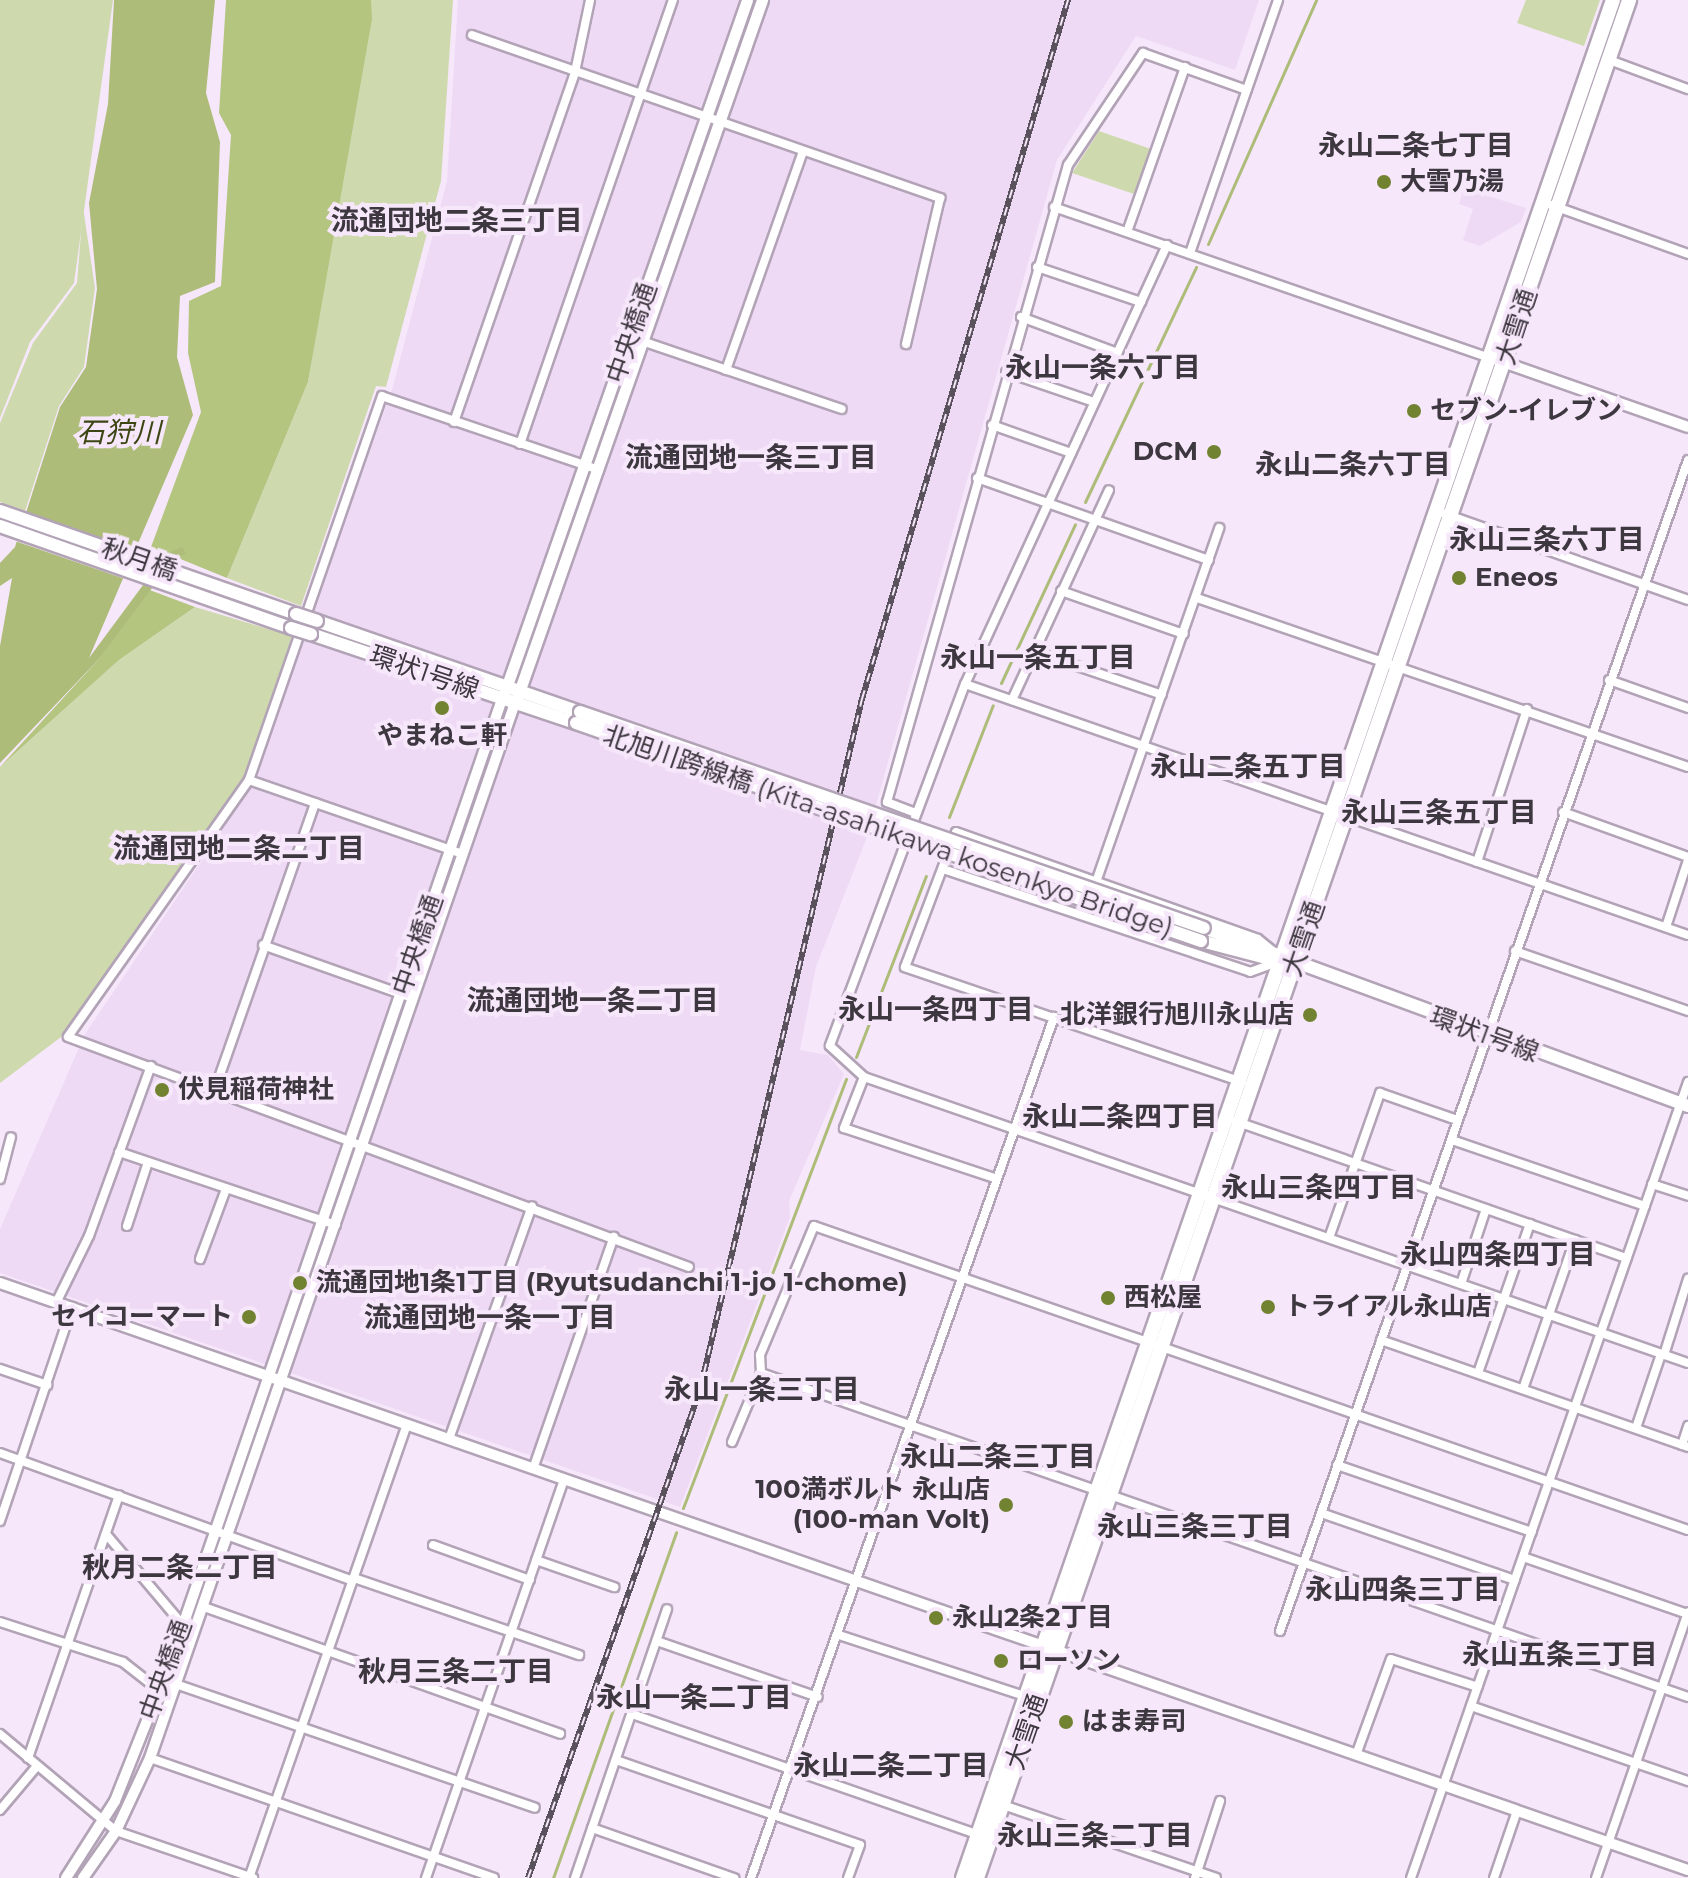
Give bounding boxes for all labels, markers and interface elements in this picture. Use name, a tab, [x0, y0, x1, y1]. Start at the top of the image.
district label: 永山二条七丁目	[1318, 128, 1514, 162]
place label: 大雪乃湯	[1400, 166, 1504, 198]
marker: 大雪乃湯	[1375, 173, 1393, 191]
district label: 流通団地二条三丁目	[331, 203, 583, 237]
street label: 中央橋通	[600, 279, 664, 387]
street label: 大雪通	[1490, 285, 1544, 369]
district label: 永山一条六丁目	[1005, 350, 1201, 384]
place label: セブン-イレブン	[1430, 395, 1622, 427]
marker: セブン-イレブン	[1405, 402, 1423, 420]
water label: 石狩川	[77, 415, 161, 449]
place label: DCM	[1133, 436, 1198, 468]
district label: 流通団地一条三丁目	[625, 440, 877, 474]
marker: DCM	[1205, 443, 1223, 461]
district label: 永山二条六丁目	[1255, 447, 1451, 481]
district label: 永山三条六丁目	[1449, 522, 1645, 556]
street label: 秋月橋	[97, 533, 181, 587]
place label: Eneos	[1475, 562, 1558, 594]
marker: Eneos	[1450, 569, 1468, 587]
street label: 環状1号線	[365, 640, 483, 706]
district label: 永山一条五丁目	[940, 640, 1136, 674]
marker: やまねこ軒	[433, 699, 451, 717]
place label: やまねこ軒	[377, 720, 507, 752]
street label: 北旭川跨線橋 (Kita-asahikawa kosenkyo Bridge)	[599, 720, 1177, 944]
district label: 永山二条五丁目	[1150, 749, 1346, 783]
district label: 永山三条五丁目	[1341, 795, 1537, 829]
district label: 流通団地二条二丁目	[113, 831, 365, 865]
street label: 中央橋通	[386, 891, 450, 999]
street label: 大雪通	[1277, 897, 1331, 981]
district label: 流通団地一条二丁目	[467, 983, 719, 1017]
district label: 永山一条四丁目	[838, 992, 1034, 1026]
place label: 北洋銀行旭川永山店	[1060, 999, 1294, 1031]
street label: 環状1号線	[1425, 1001, 1543, 1069]
marker: 北洋銀行旭川永山店	[1301, 1006, 1319, 1024]
place label: 伏見稲荷神社	[178, 1074, 334, 1106]
marker: 伏見稲荷神社	[153, 1081, 171, 1099]
district label: 永山二条四丁目	[1022, 1099, 1218, 1133]
district label: 永山三条四丁目	[1221, 1170, 1417, 1204]
district label: 永山四条四丁目	[1400, 1237, 1596, 1271]
place label: 流通団地1条1丁目 (Ryutsudanchi 1-jo 1-chome)	[316, 1267, 908, 1299]
marker: 流通団地1条1丁目 (Ryutsudanchi 1-jo 1-chome)	[291, 1274, 309, 1292]
place label: 西松屋	[1124, 1282, 1202, 1314]
marker: 西松屋	[1099, 1289, 1117, 1307]
place label: トライアル永山店	[1284, 1291, 1492, 1323]
marker: トライアル永山店	[1259, 1298, 1277, 1316]
district label: 流通団地一条一丁目	[364, 1300, 616, 1334]
place label: セイコーマート	[51, 1301, 233, 1333]
marker: セイコーマート	[240, 1308, 258, 1326]
district label: 永山一条三丁目	[664, 1372, 860, 1406]
district label: 永山二条三丁目	[900, 1439, 1096, 1473]
place label: 100満ボルト 永山店 (100-man Volt)	[755, 1474, 990, 1536]
marker: 100満ボルト 永山店 (100-man Volt)	[997, 1496, 1015, 1514]
district label: 永山三条三丁目	[1097, 1509, 1293, 1543]
district label: 秋月二条二丁目	[82, 1550, 278, 1584]
district label: 永山四条三丁目	[1305, 1572, 1501, 1606]
place label: 永山2条2丁目	[952, 1602, 1113, 1634]
marker: 永山2条2丁目	[927, 1609, 945, 1627]
street label: 中央橋通	[134, 1616, 198, 1724]
district label: 永山五条三丁目	[1462, 1637, 1658, 1671]
place label: ローソン	[1017, 1645, 1121, 1677]
marker: ローソン	[992, 1652, 1010, 1670]
district label: 秋月三条二丁目	[358, 1654, 554, 1688]
district label: 永山一条二丁目	[596, 1680, 792, 1714]
street label: 大雪通	[1000, 1690, 1054, 1774]
place label: はま寿司	[1082, 1706, 1186, 1738]
marker: はま寿司	[1057, 1713, 1075, 1731]
district label: 永山二条二丁目	[793, 1748, 989, 1782]
district label: 永山三条二丁目	[997, 1818, 1193, 1852]

